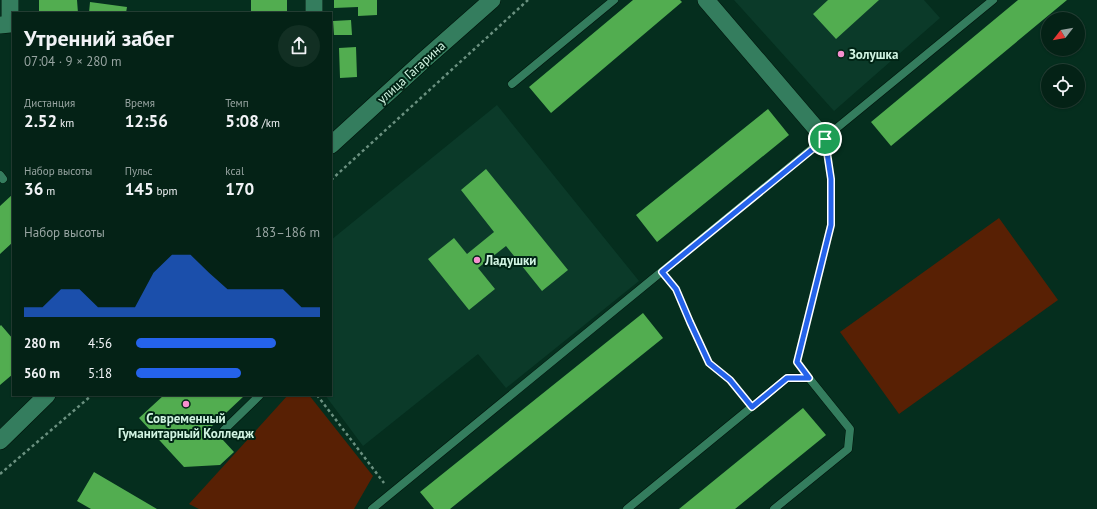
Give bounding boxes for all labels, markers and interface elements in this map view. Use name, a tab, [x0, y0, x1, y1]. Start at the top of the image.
north arrow	[1041, 12, 1085, 56]
map controls	[1041, 12, 1085, 108]
text: Утренний забег	[24, 24, 173, 52]
button: share	[278, 25, 320, 67]
street label: улица Гагарина	[374, 37, 449, 108]
place label: Золушка	[849, 46, 898, 63]
marker: Золушка	[836, 49, 846, 59]
text: 07:04 · 9 × 280 m	[24, 53, 121, 70]
button: locate	[1041, 64, 1085, 108]
text: Дистанция	[24, 96, 75, 110]
text: Время	[125, 96, 155, 110]
text: Темп	[225, 96, 249, 110]
text: 2.52	[24, 110, 57, 132]
text: 12:56	[125, 110, 168, 132]
text: 5:08	[225, 110, 259, 132]
text: km	[57, 116, 74, 130]
text: /km	[259, 116, 280, 130]
pin	[808, 122, 842, 156]
icon: arrive	[814, 128, 836, 150]
text: Набор высоты	[24, 164, 92, 178]
text: Пульс	[125, 164, 152, 178]
text: kcal	[225, 164, 244, 178]
text: 36	[24, 178, 43, 200]
text: 145	[125, 178, 154, 200]
text: 170	[225, 178, 254, 200]
text: m	[43, 184, 55, 198]
text: bpm	[154, 184, 177, 198]
text: Набор высоты	[24, 224, 105, 241]
text: 183–186 m	[255, 224, 320, 241]
place label: Ладушки	[484, 252, 536, 269]
marker: Ладушки	[472, 255, 482, 265]
text: 280 m	[24, 335, 60, 352]
text: 4:56	[88, 335, 112, 352]
text: 560 m	[24, 365, 60, 382]
text: 5:18	[88, 365, 112, 382]
marker: Современный Гуманитарный Колледж	[181, 399, 191, 409]
place label: Современный Гуманитарный Колледж	[118, 410, 255, 442]

